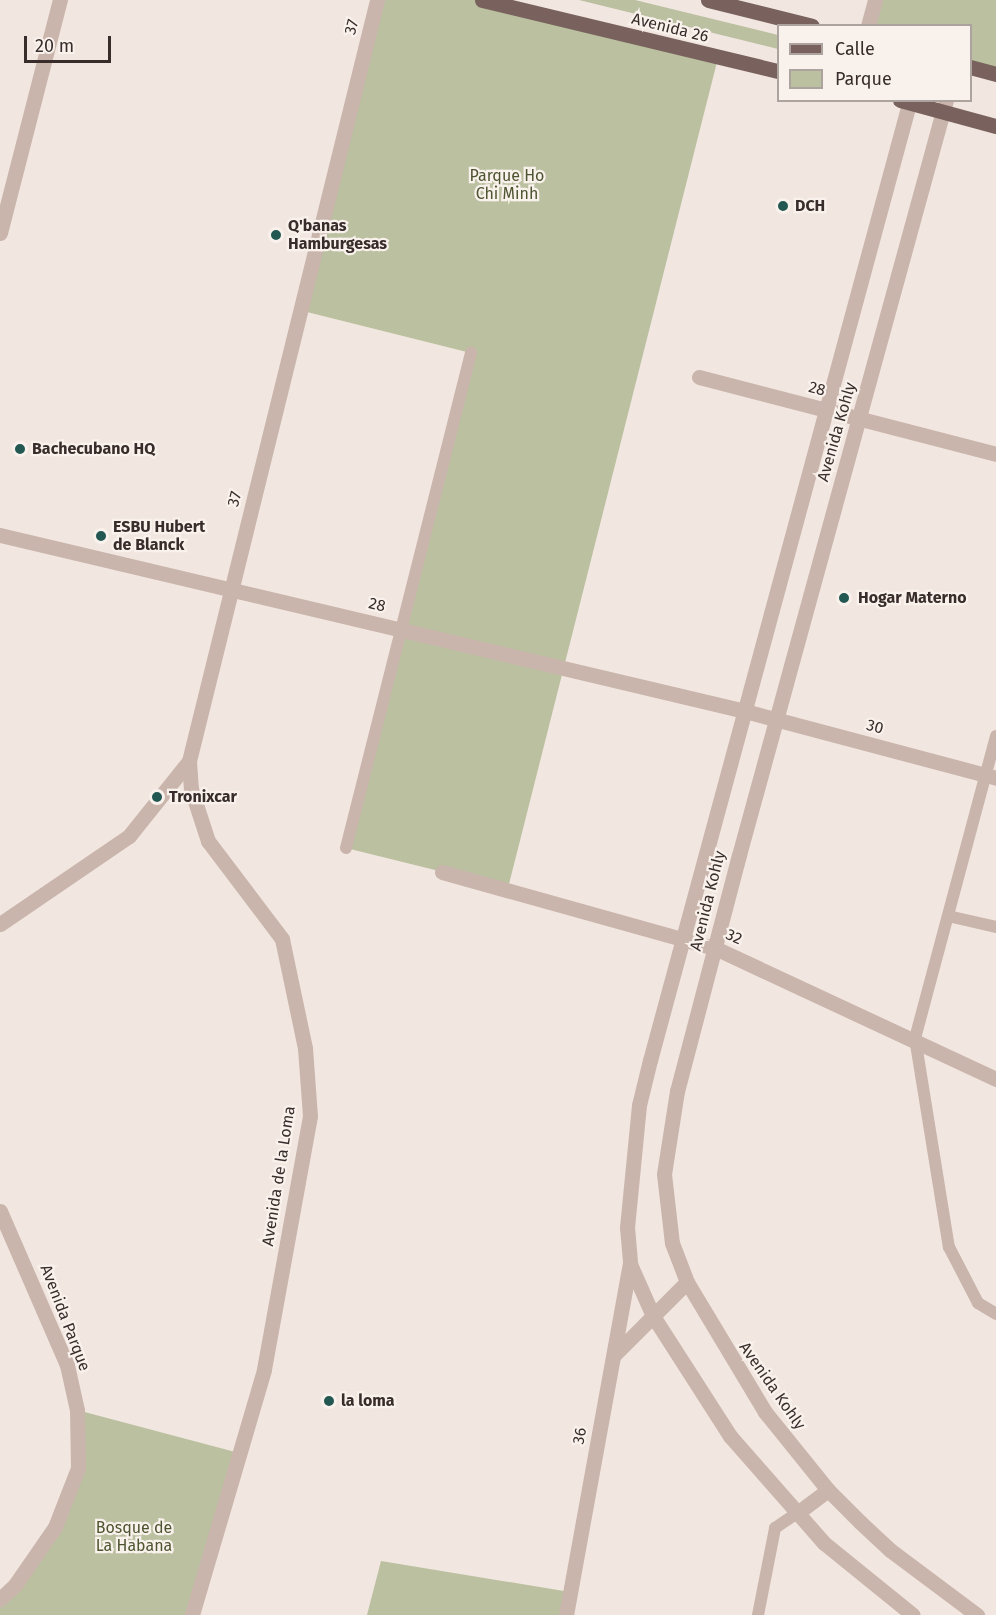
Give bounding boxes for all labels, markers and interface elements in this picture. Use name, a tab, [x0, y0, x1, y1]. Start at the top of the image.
street label: Avenida 26	[630, 9, 710, 47]
street label: 37	[341, 17, 363, 37]
scale bar	[27, 24, 114, 62]
legend	[777, 24, 972, 102]
text: 20 m	[35, 35, 74, 57]
text: Calle	[835, 38, 875, 60]
text: Parque	[835, 68, 892, 90]
park label: Parque Ho Chi Minh	[470, 166, 544, 204]
place label: DCH	[795, 196, 825, 216]
marker: DCH	[776, 199, 790, 213]
place label: Q'banas Hamburgesas	[288, 216, 387, 254]
marker: Q'banas Hamburgesas	[269, 228, 283, 242]
street label: 28	[806, 378, 828, 400]
street label: Avenida Kohly	[814, 380, 860, 484]
place label: Bachecubano HQ	[32, 439, 155, 459]
marker: Bachecubano HQ	[13, 442, 27, 456]
street label: 37	[224, 489, 246, 509]
place label: ESBU Hubert de Blanck	[113, 517, 205, 555]
marker: ESBU Hubert de Blanck	[94, 529, 108, 543]
place label: Hogar Materno	[858, 588, 966, 608]
marker: Hogar Materno	[835, 589, 853, 607]
street label: 28	[367, 594, 387, 616]
street label: 30	[864, 716, 886, 738]
place label: Tronixcar	[169, 787, 237, 807]
marker: Tronixcar	[150, 790, 164, 804]
street label: Avenida Kohly	[686, 849, 730, 953]
street label: 32	[723, 925, 745, 949]
street label: Avenida de la Loma	[258, 1105, 300, 1247]
street label: Avenida Parque	[36, 1262, 94, 1374]
street label: Avenida Kohly	[735, 1339, 809, 1433]
place label: la loma	[341, 1391, 395, 1411]
marker: la loma	[322, 1394, 336, 1408]
street label: 36	[569, 1426, 591, 1446]
park label: Bosque de La Habana	[96, 1518, 172, 1556]

